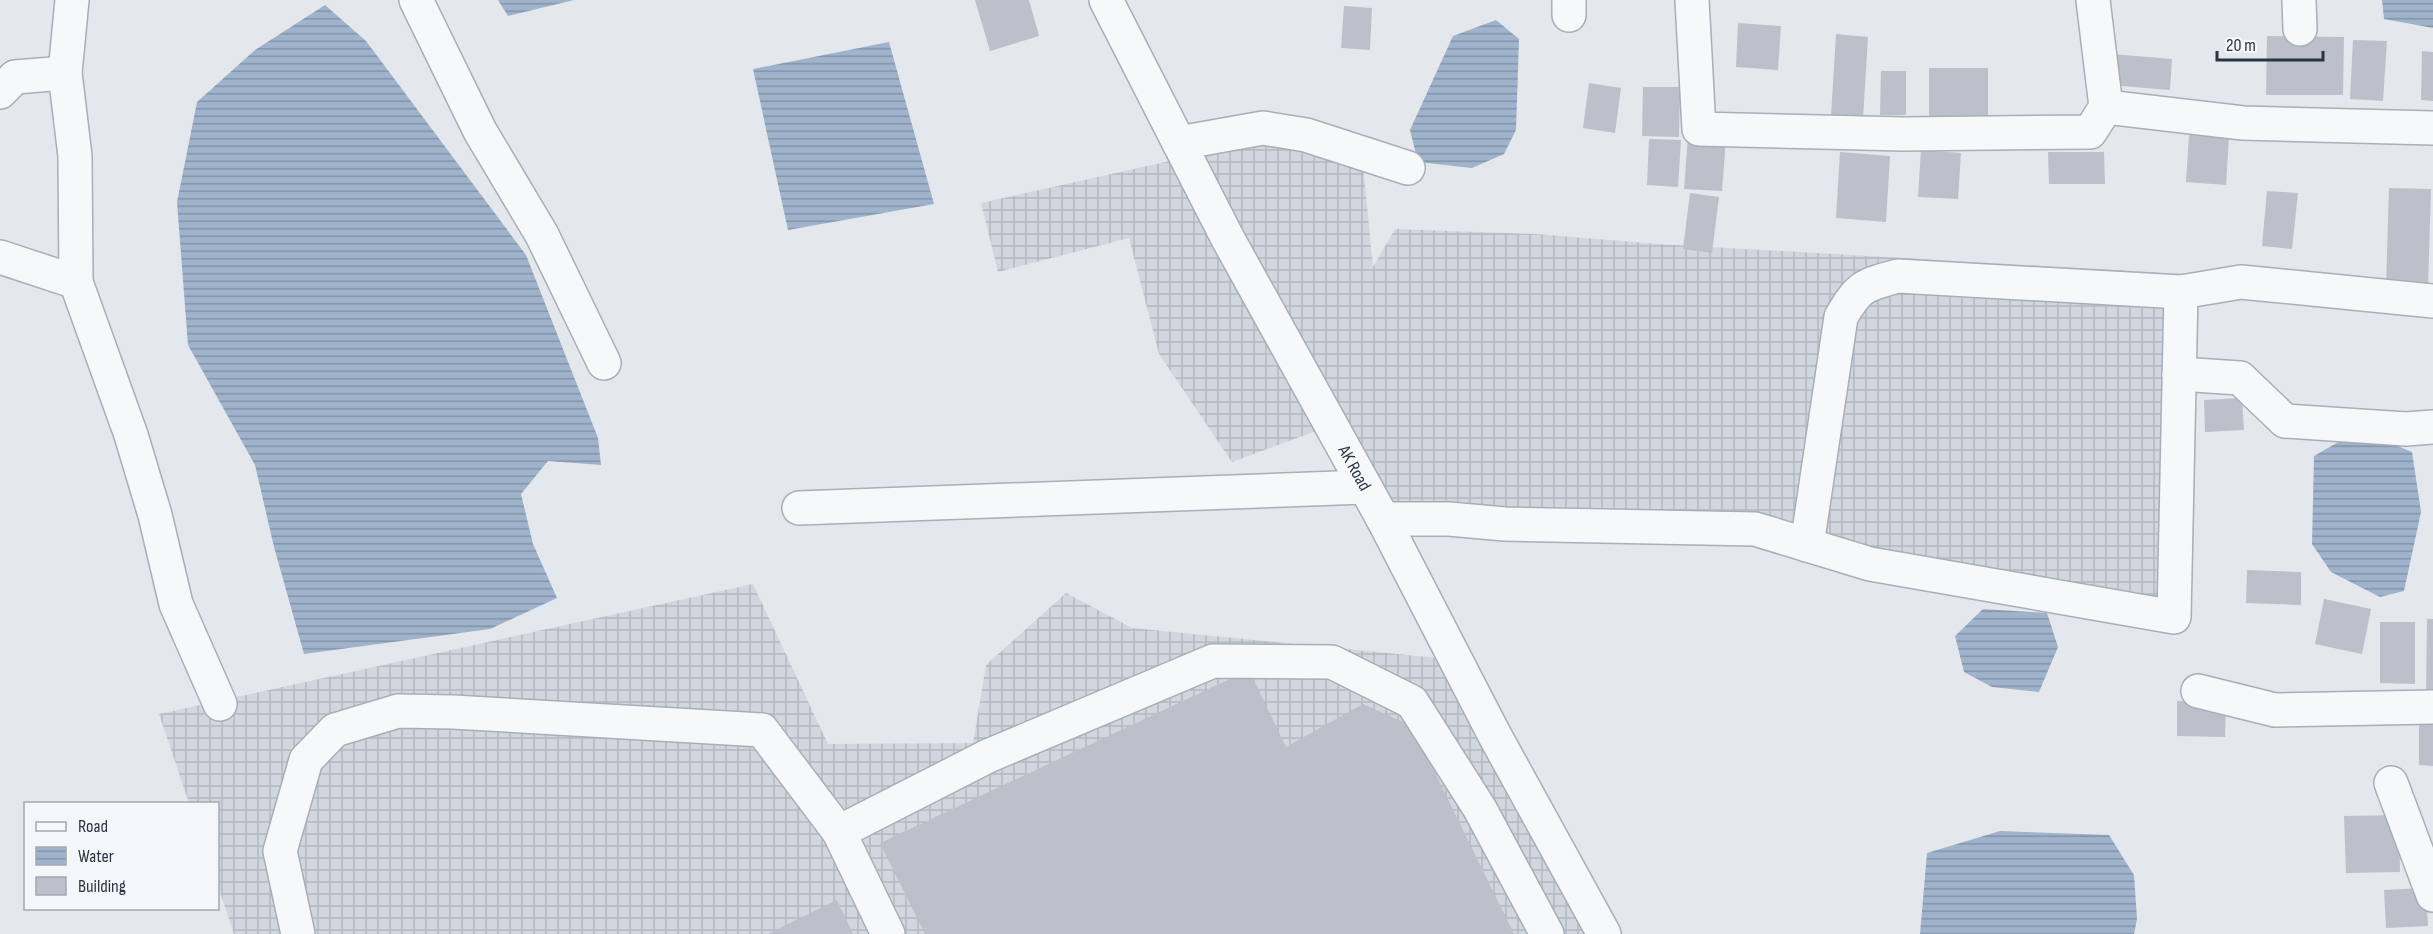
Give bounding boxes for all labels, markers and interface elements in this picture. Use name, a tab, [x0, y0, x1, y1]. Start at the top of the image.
scale bar	[2217, 24, 2324, 62]
text: 20 m	[2226, 35, 2256, 56]
street label: AK Road	[1333, 441, 1376, 494]
legend	[24, 802, 219, 910]
text: Road	[78, 816, 108, 837]
text: Water	[78, 846, 114, 867]
text: Building	[78, 876, 126, 897]

